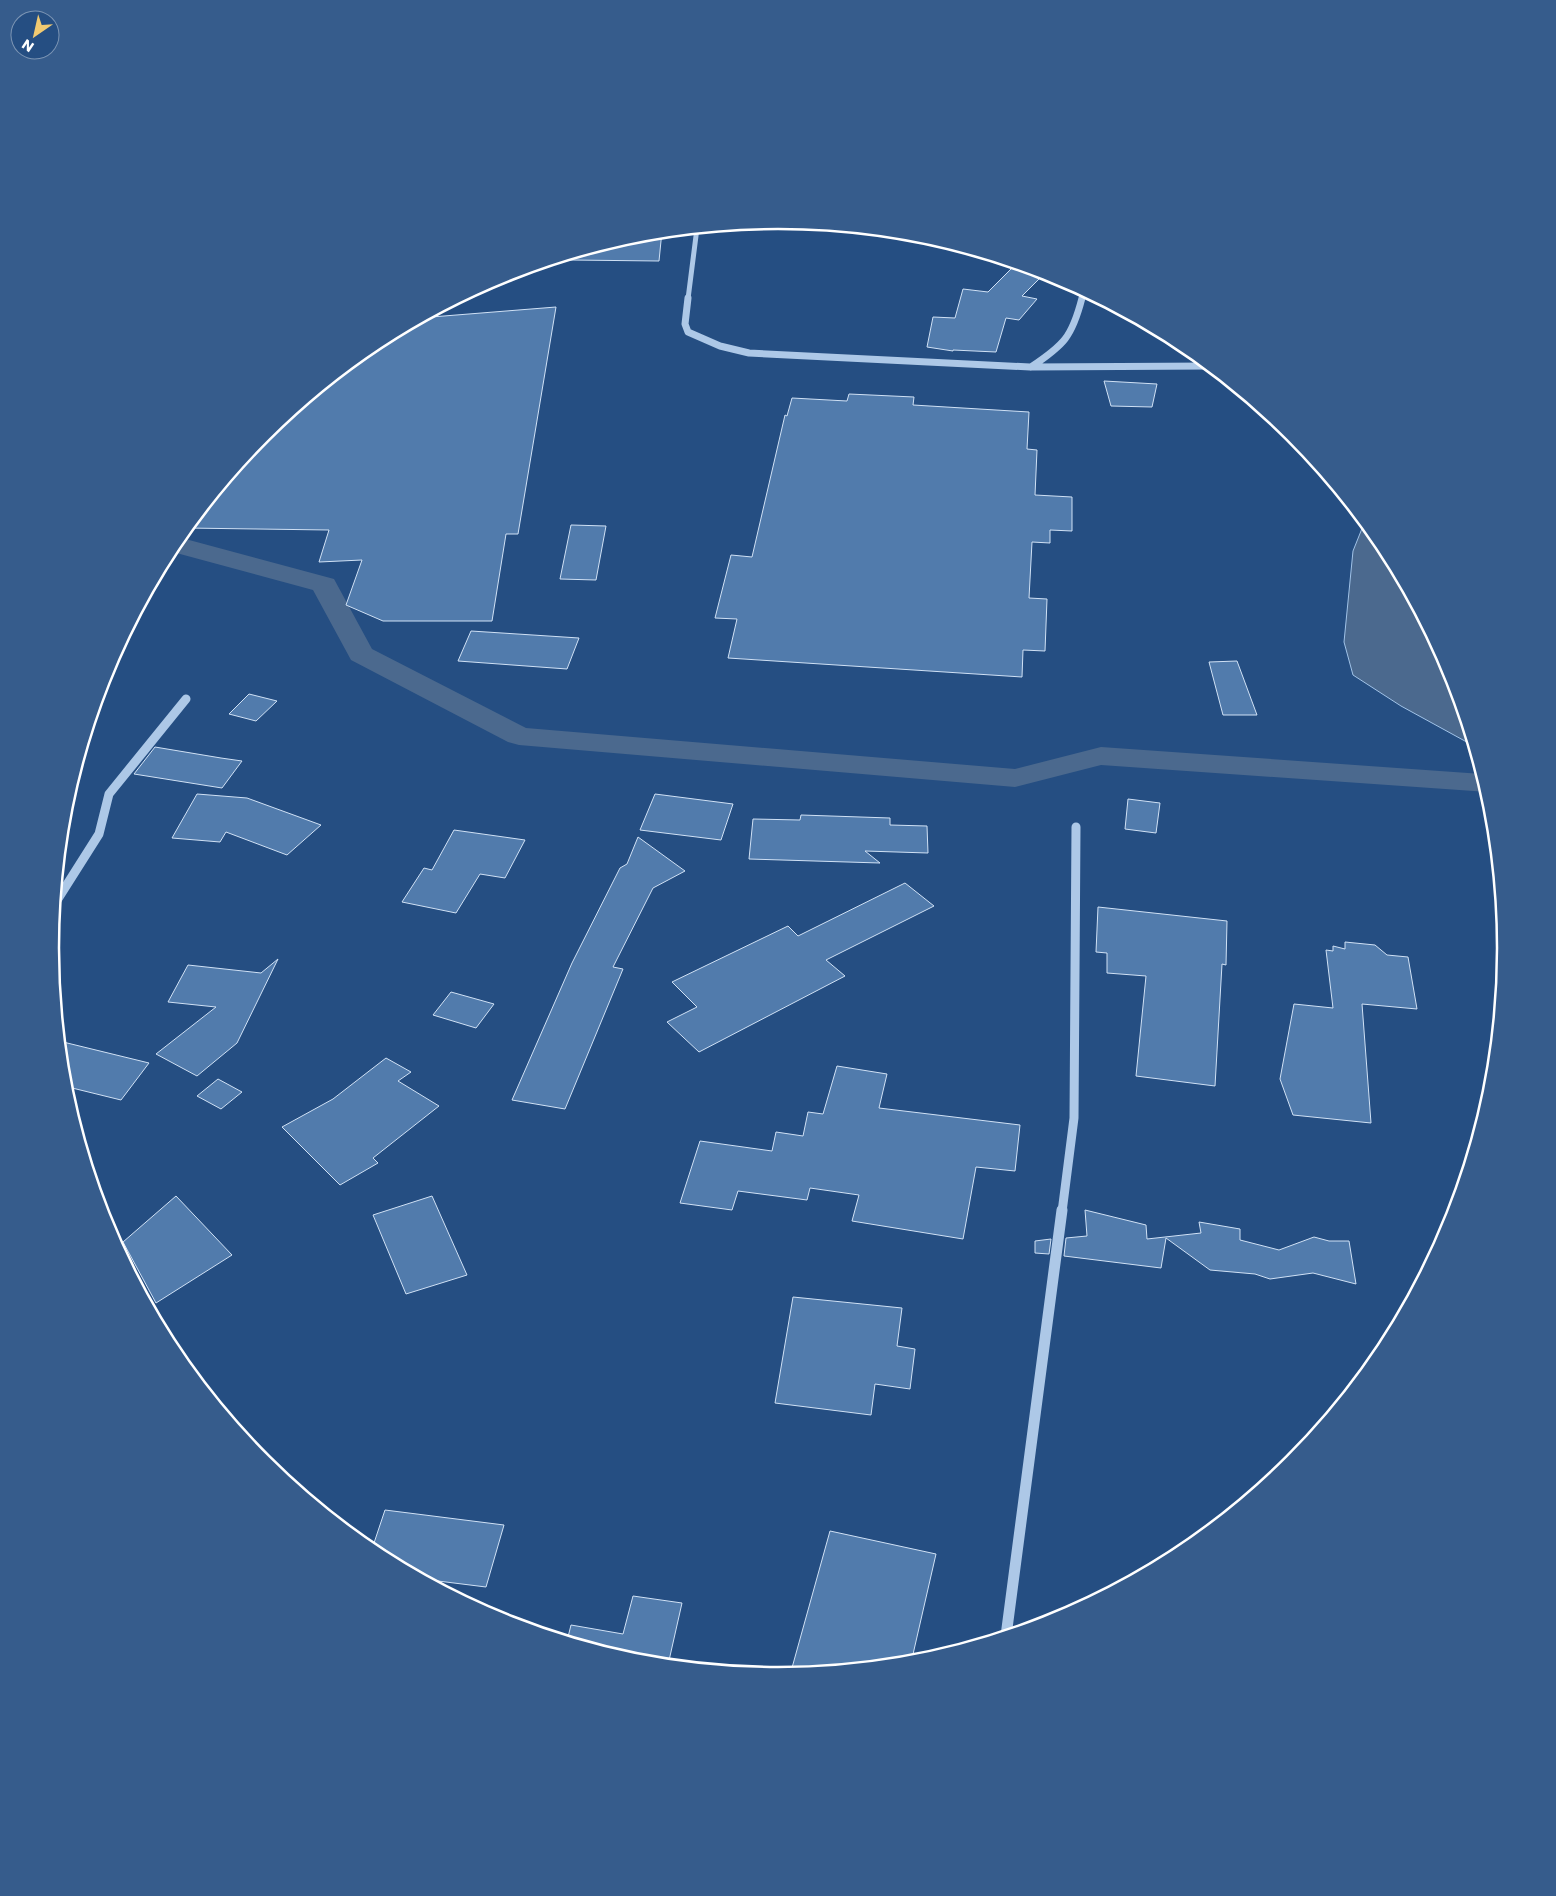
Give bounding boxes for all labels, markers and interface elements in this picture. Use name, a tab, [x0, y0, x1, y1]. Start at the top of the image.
north arrow	[10, 10, 60, 60]
text: N	[18, 35, 38, 57]

